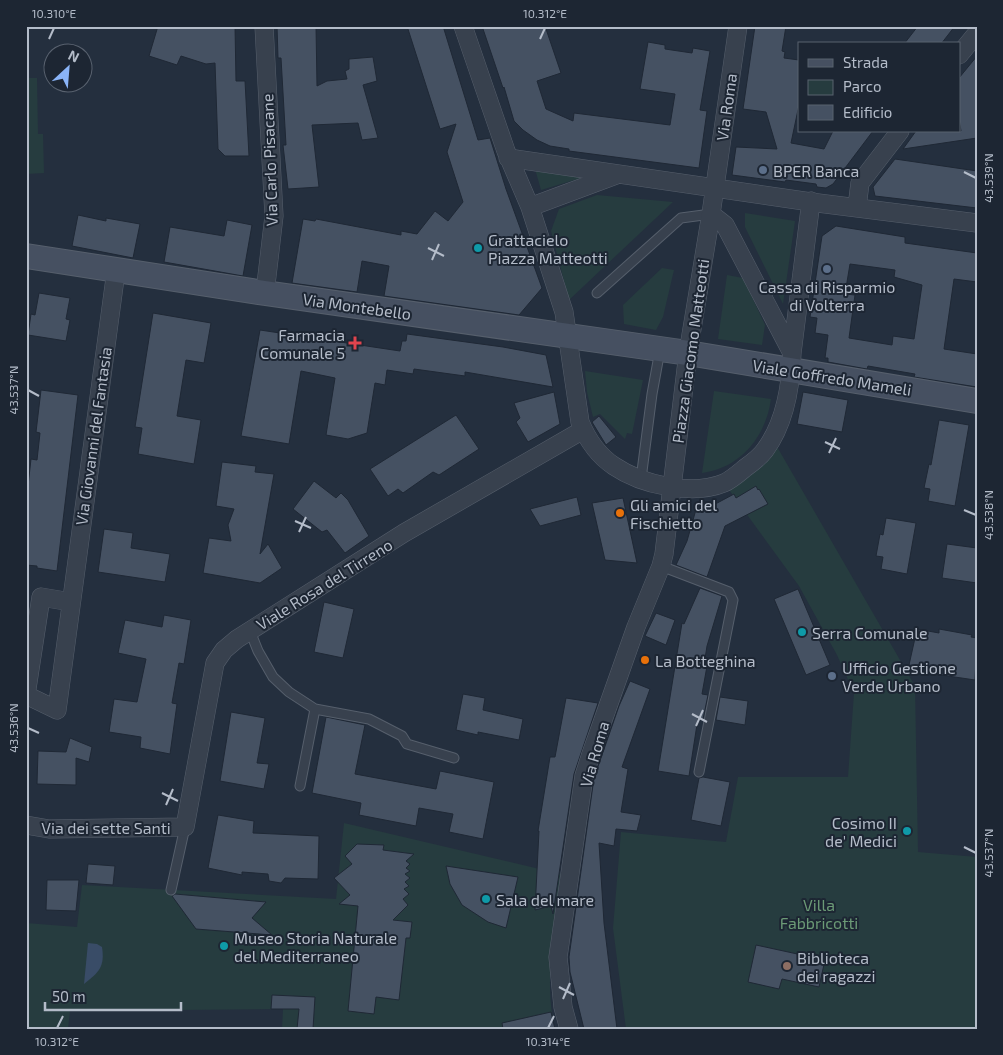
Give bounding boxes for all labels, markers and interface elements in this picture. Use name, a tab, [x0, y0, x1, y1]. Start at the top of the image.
text: 10.310°E	[32, 6, 77, 20]
text: 10.312°E	[523, 6, 567, 20]
north arrow	[42, 42, 92, 92]
legend	[798, 42, 960, 132]
text: N	[66, 46, 82, 66]
text: Strada	[843, 53, 888, 71]
street label: Via Roma	[712, 72, 740, 142]
text: Parco	[843, 77, 882, 95]
street label: Via Carlo Pisacane	[257, 93, 281, 227]
text: Edificio	[843, 103, 892, 121]
text: 43.539°N	[981, 153, 995, 203]
place label: BPER Banca	[773, 161, 859, 180]
marker: BPER Banca	[757, 164, 769, 176]
place label: Grattacielo Piazza Matteotti	[488, 230, 608, 267]
marker: Grattacielo Piazza Matteotti	[472, 242, 484, 254]
street label: Piazza Giacomo Matteotti	[668, 258, 712, 444]
marker: Cassa di Risparmio di Volterra	[821, 263, 833, 275]
place label: Cassa di Risparmio di Volterra	[759, 277, 895, 314]
street label: Via Montebello	[301, 289, 413, 323]
place label: Farmacia Comunale 5	[260, 325, 345, 362]
marker: Farmacia Comunale 5	[349, 337, 361, 349]
street label: Via Giovanni del Fantasia	[71, 345, 115, 527]
street label: Viale Goffredo Mameli	[751, 355, 913, 399]
text: 43.537°N	[6, 366, 20, 414]
text: 43.538°N	[981, 490, 995, 540]
place label: Gli amici del Fischietto	[630, 495, 717, 532]
marker: Gli amici del Fischietto	[614, 507, 626, 519]
street label: Viale Rosa del Tirreno	[252, 534, 396, 634]
place label: Serra Comunale	[812, 623, 928, 642]
marker: Serra Comunale	[796, 626, 808, 638]
place label: La Botteghina	[655, 651, 756, 670]
marker: La Botteghina	[639, 654, 651, 666]
place label: Ufficio Gestione Verde Urbano	[842, 658, 956, 695]
marker: Ufficio Gestione Verde Urbano	[826, 670, 838, 682]
text: 43.536°N	[6, 703, 20, 753]
street label: Via Roma	[576, 719, 612, 789]
place label: Cosimo II de' Medici	[825, 813, 897, 850]
street label: Via dei sette Santi	[41, 818, 171, 837]
marker: Cosimo II de' Medici	[901, 825, 913, 837]
text: 43.537°N	[981, 829, 995, 877]
place label: Sala del mare	[496, 890, 594, 909]
marker: Sala del mare	[480, 893, 492, 905]
park label: Villa Fabbricotti	[780, 895, 858, 932]
place label: Museo Storia Naturale del Mediterraneo	[234, 928, 397, 965]
marker: Museo Storia Naturale del Mediterraneo	[218, 940, 230, 952]
place label: Biblioteca dei ragazzi	[797, 948, 875, 985]
marker: Biblioteca dei ragazzi	[781, 960, 793, 972]
scale bar	[45, 980, 181, 1012]
text: 50 m	[52, 987, 86, 1005]
text: 10.312°E	[35, 1034, 79, 1048]
text: 10.314°E	[526, 1034, 571, 1048]

